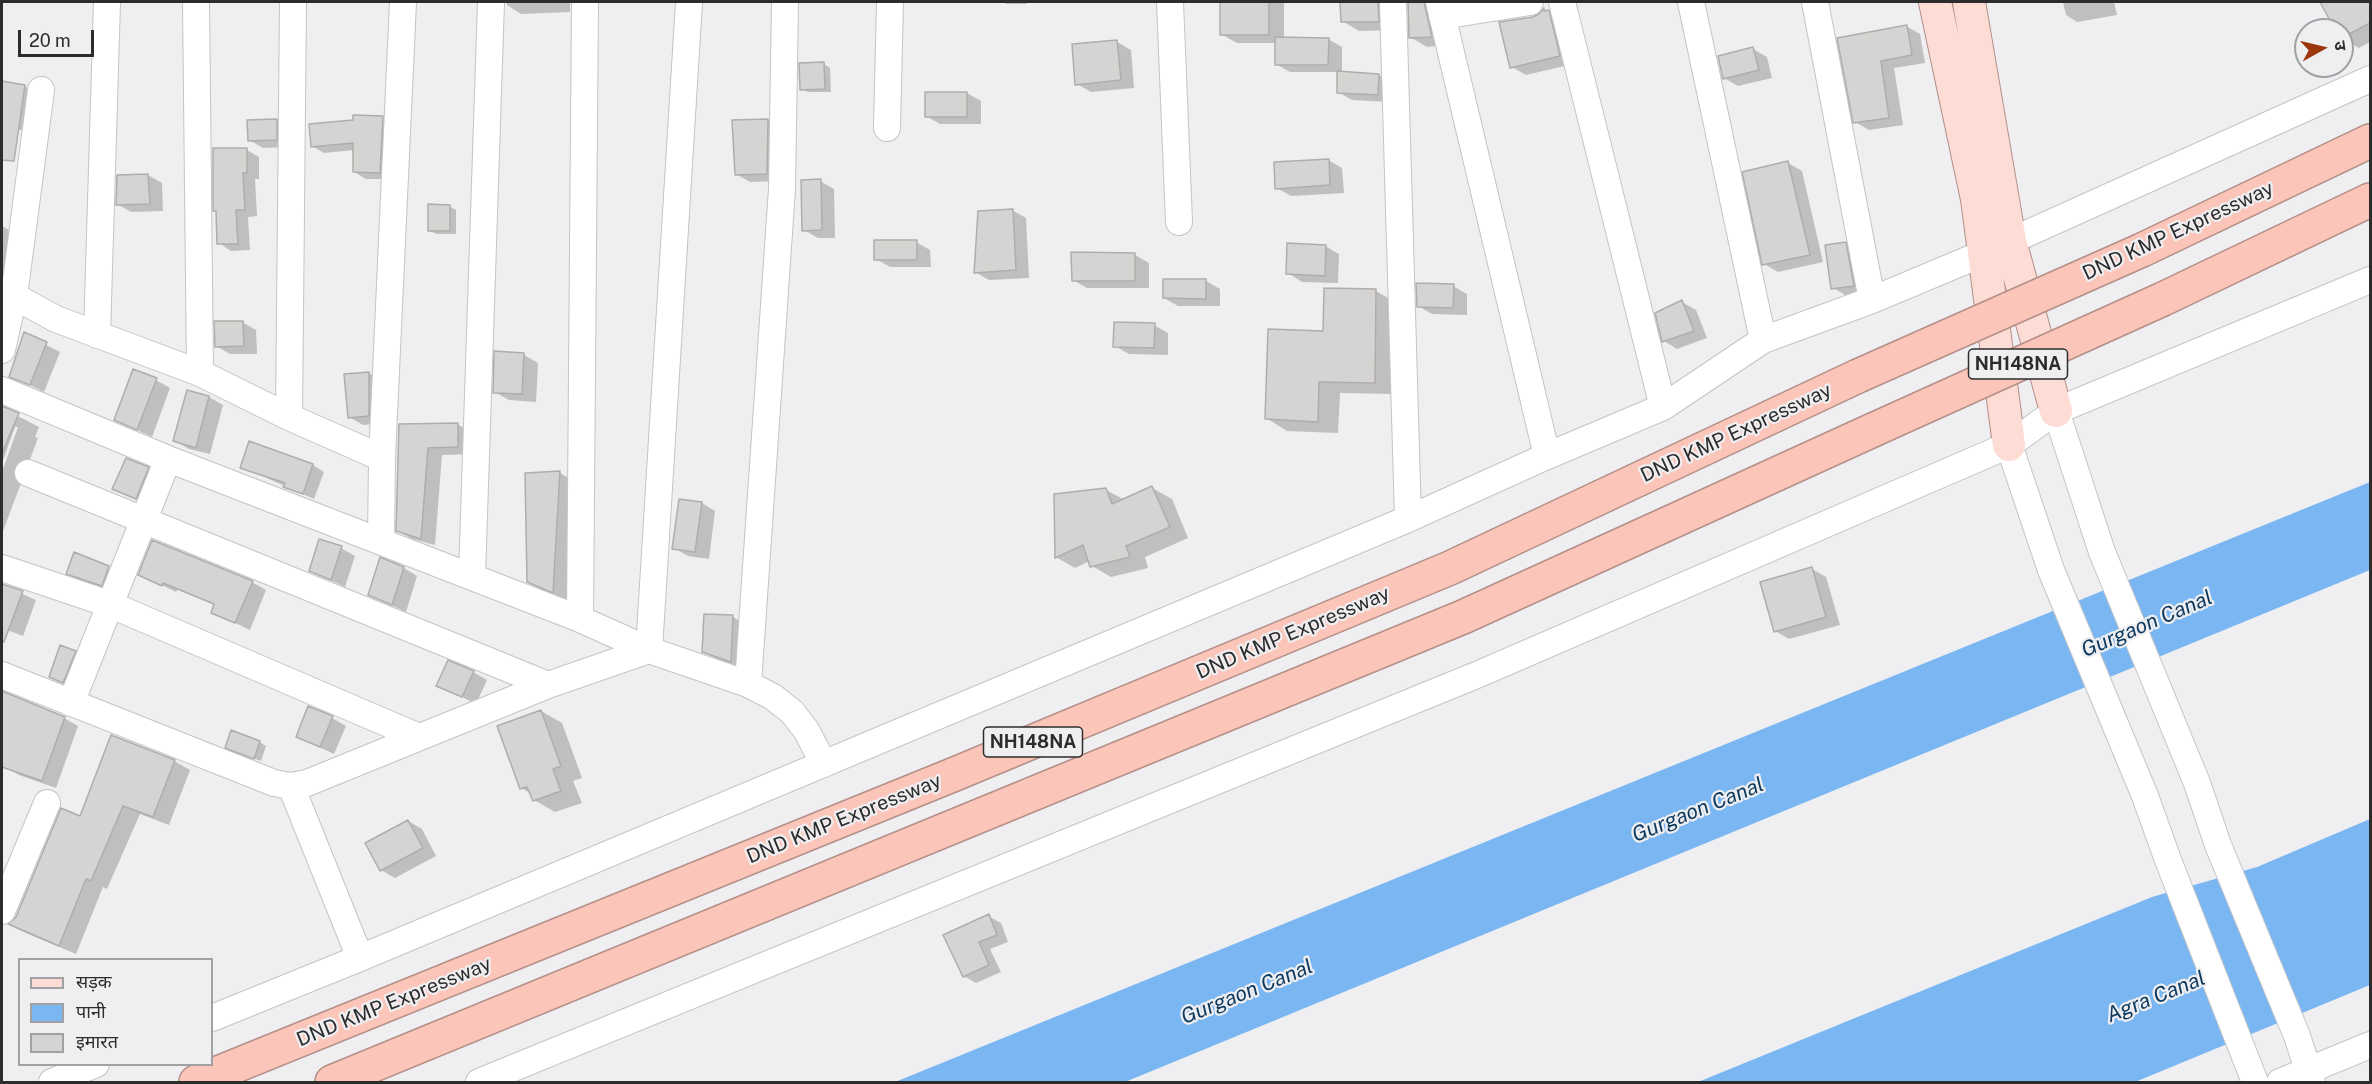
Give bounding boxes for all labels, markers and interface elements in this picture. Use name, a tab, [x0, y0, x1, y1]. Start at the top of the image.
scale bar	[21, 18, 98, 56]
north arrow	[2294, 18, 2354, 78]
text: 20 m	[29, 30, 71, 51]
text: उ	[2330, 40, 2350, 52]
street label: DND KMP Expressway	[2079, 176, 2277, 286]
road number: NH148NA	[1968, 349, 2068, 379]
street label: DND KMP Expressway	[1637, 378, 1835, 488]
street label: DND KMP Expressway	[1193, 581, 1393, 685]
water label: Gurgaon Canal	[2078, 585, 2216, 663]
road number: NH148NA	[984, 727, 1082, 757]
street label: DND KMP Expressway	[743, 769, 945, 869]
water label: Gurgaon Canal	[1628, 772, 1768, 848]
street label: DND KMP Expressway	[293, 952, 495, 1052]
water label: Gurgaon Canal	[1177, 954, 1317, 1030]
legend	[18, 958, 213, 1066]
water label: Agra Canal	[2103, 966, 2209, 1028]
text: सड़क	[76, 971, 112, 992]
text: पानी	[76, 1001, 106, 1022]
text: इमारत	[76, 1031, 118, 1052]

